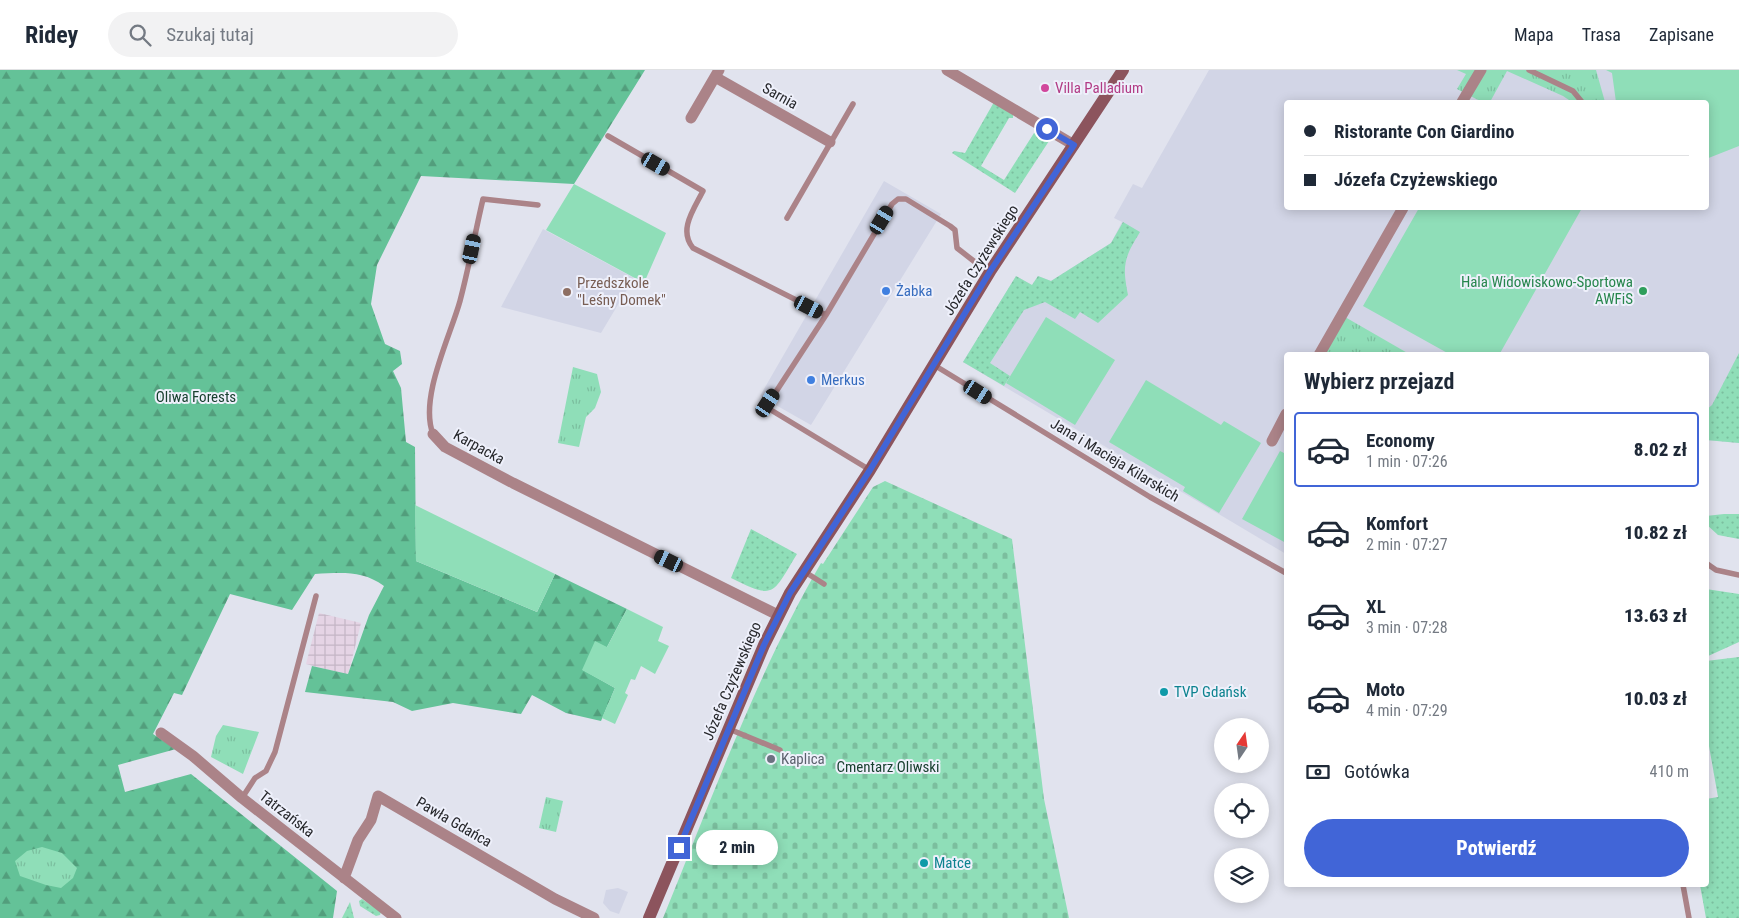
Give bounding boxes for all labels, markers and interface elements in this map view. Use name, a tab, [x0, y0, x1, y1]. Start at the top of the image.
search box	[108, 12, 458, 57]
text: Ridey	[25, 21, 78, 49]
icon: search	[126, 21, 154, 49]
text: Szukaj tutaj	[166, 23, 254, 46]
text: Mapa	[1514, 24, 1554, 45]
text: Trasa	[1582, 24, 1621, 45]
text: Zapisane	[1649, 24, 1714, 45]
street label: Sarnia	[759, 79, 801, 113]
place label: Villa Palladium	[1055, 79, 1143, 97]
marker: Villa Palladium	[1039, 82, 1051, 94]
route start	[1036, 118, 1058, 140]
text: Ristorante Con Giardino	[1334, 120, 1515, 143]
car	[639, 150, 672, 178]
text: Józefa Czyżewskiego	[1334, 168, 1498, 191]
street label: Józefa Czyżewskiego	[940, 201, 1022, 319]
car	[867, 203, 896, 237]
car	[461, 233, 482, 265]
place label: Hala Widowiskowo-Sportowa AWFiS	[1461, 273, 1633, 308]
place label: Przedszkole "Leśny Domek"	[577, 274, 666, 309]
place label: Żabka	[896, 282, 932, 300]
marker: Żabka	[880, 285, 892, 297]
marker: Hala Widowiskowo-Sportowa AWFiS	[1637, 285, 1649, 297]
marker: Przedszkole "Leśny Domek"	[561, 286, 573, 298]
car	[792, 294, 825, 320]
text: Wybierz przejazd	[1304, 369, 1454, 394]
place label: Merkus	[821, 371, 865, 389]
marker: Merkus	[805, 374, 817, 386]
car	[961, 378, 994, 406]
car	[753, 386, 782, 420]
park label: Oliwa Forests	[156, 388, 236, 406]
street label: Jana i Macieja Kilarskich	[1047, 414, 1183, 506]
street label: Karpacka	[450, 426, 508, 468]
icon: car	[1306, 427, 1351, 472]
text: Economy	[1366, 429, 1435, 452]
text: 8.02 zł	[1634, 438, 1687, 461]
text: 1 min · 07:26	[1366, 452, 1448, 471]
icon: car	[1306, 510, 1351, 555]
text: Komfort	[1366, 512, 1428, 535]
text: 10.82 zł	[1624, 521, 1687, 544]
text: 2 min · 07:27	[1366, 535, 1448, 554]
car	[652, 548, 685, 574]
icon: car	[1306, 593, 1351, 638]
text: XL	[1366, 595, 1386, 618]
text: 13.63 zł	[1624, 604, 1687, 627]
text: 3 min · 07:28	[1366, 618, 1448, 637]
street label: Józefa Czyżewskiego	[699, 619, 765, 743]
icon: car	[1306, 676, 1351, 721]
text: Moto	[1366, 678, 1405, 701]
place label: TVP Gdańsk	[1174, 683, 1247, 701]
marker: TVP Gdańsk	[1158, 686, 1170, 698]
text: 10.03 zł	[1624, 687, 1687, 710]
text: 4 min · 07:29	[1366, 701, 1448, 720]
north arrow	[1214, 718, 1269, 772]
map controls	[1214, 718, 1269, 903]
place label: Kaplica	[781, 750, 825, 768]
marker: Kaplica	[765, 753, 777, 765]
park label: Cmentarz Oliwski	[836, 758, 940, 776]
icon: cash	[1304, 758, 1332, 786]
text: Gotówka	[1344, 760, 1410, 783]
text: 410 m	[1650, 762, 1689, 781]
button: locate	[1214, 783, 1269, 838]
street label: Tatrzańska	[256, 787, 318, 841]
street label: Pawła Gdańca	[413, 793, 495, 851]
button: Potwierdź	[1304, 819, 1689, 877]
callout: 2 min	[696, 830, 779, 866]
route end	[668, 837, 690, 859]
text: 2 min	[719, 838, 755, 857]
button: layers	[1214, 848, 1269, 903]
place label: Matce	[934, 854, 971, 872]
marker: Matce	[918, 857, 930, 869]

